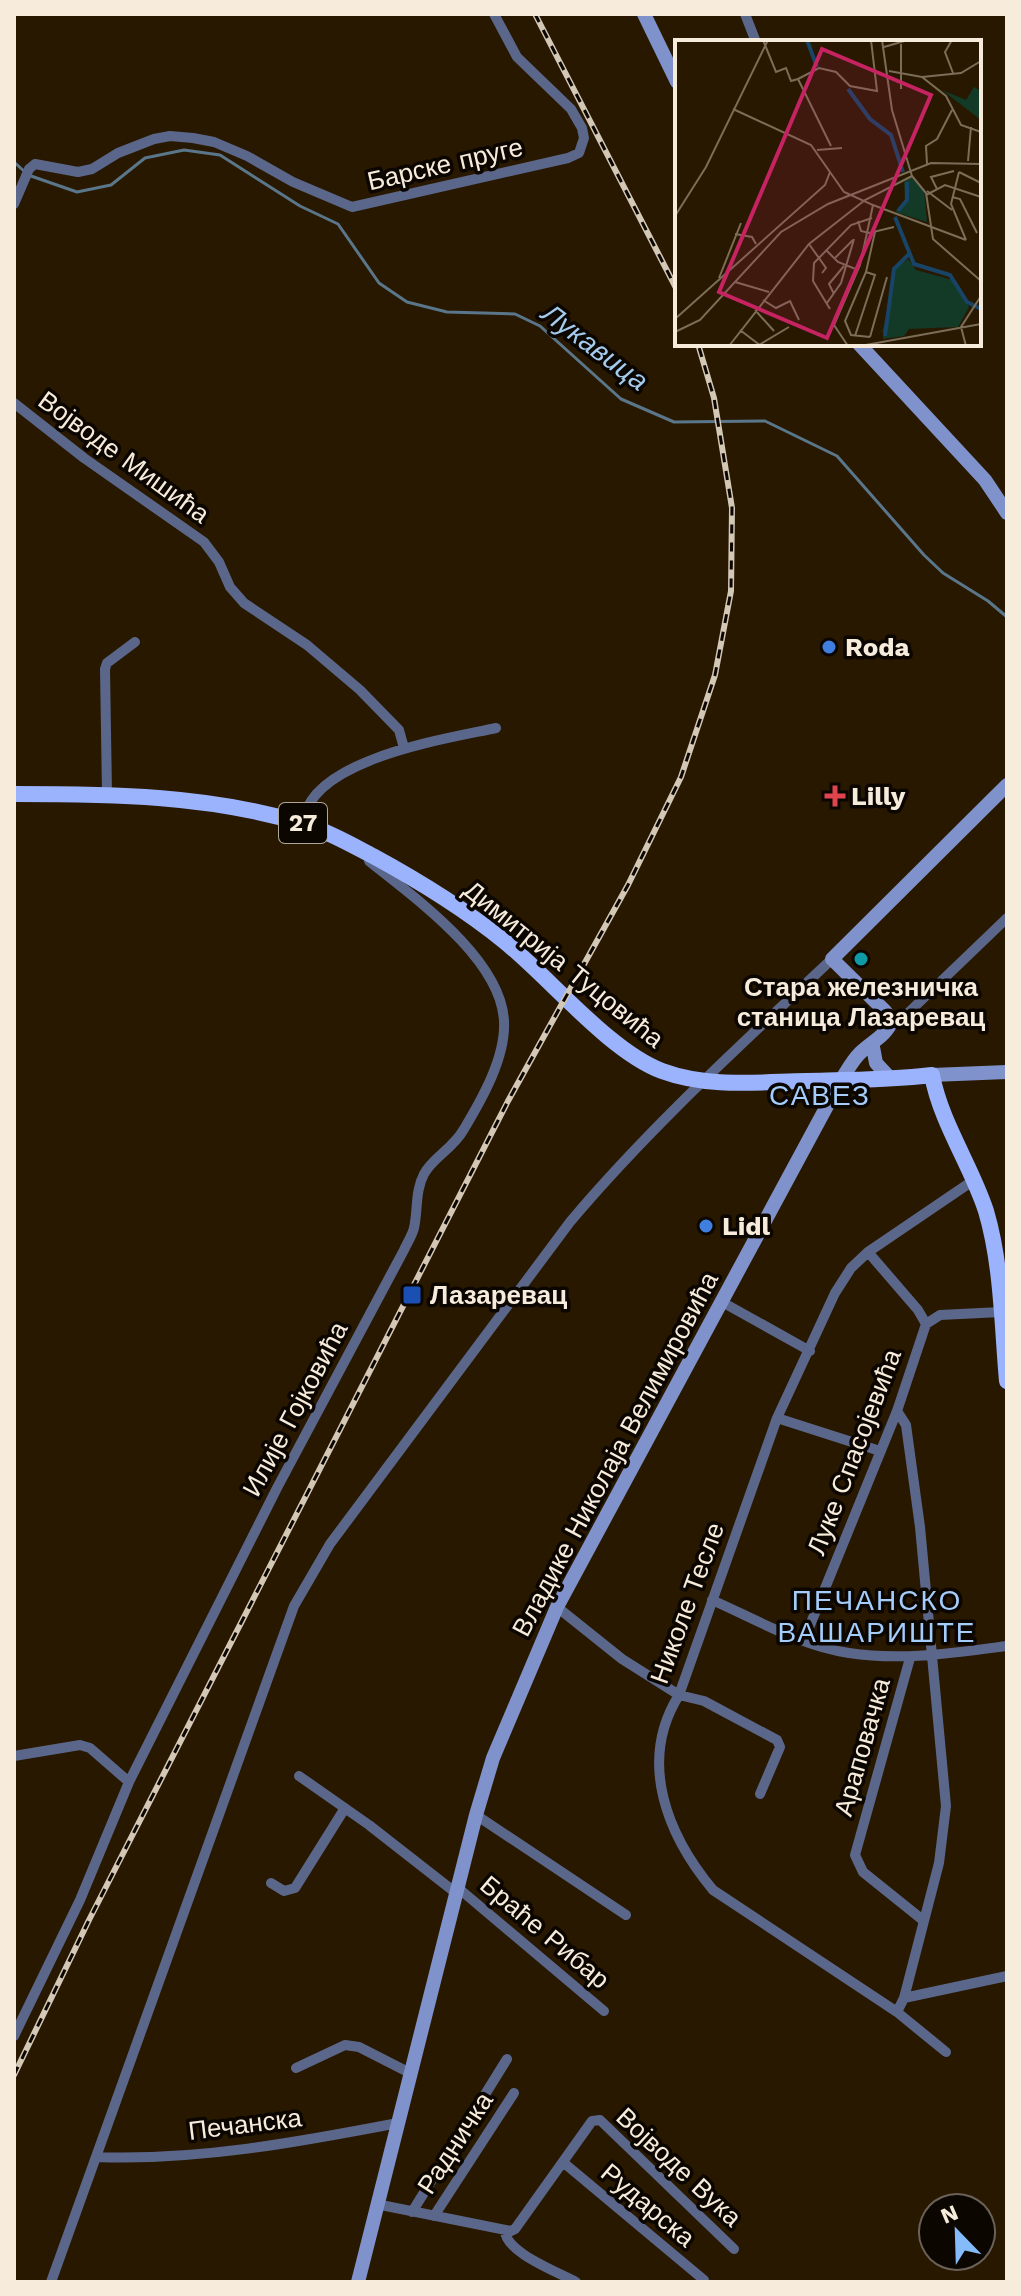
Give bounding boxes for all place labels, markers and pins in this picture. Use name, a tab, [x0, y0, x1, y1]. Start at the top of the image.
place label: Roda	[845, 632, 910, 662]
marker: Roda	[820, 638, 838, 656]
place label: Lilly	[851, 781, 906, 811]
marker: Lilly	[826, 787, 844, 805]
marker: Стара железничка станица Лазаревац	[852, 950, 870, 968]
place label: Стара железничка станица Лазаревац	[737, 972, 985, 1032]
place label: Lidl	[722, 1211, 771, 1241]
marker: Lidl	[697, 1217, 715, 1235]
place label: Лазаревац	[430, 1280, 567, 1310]
marker: Лазаревац	[401, 1284, 423, 1306]

